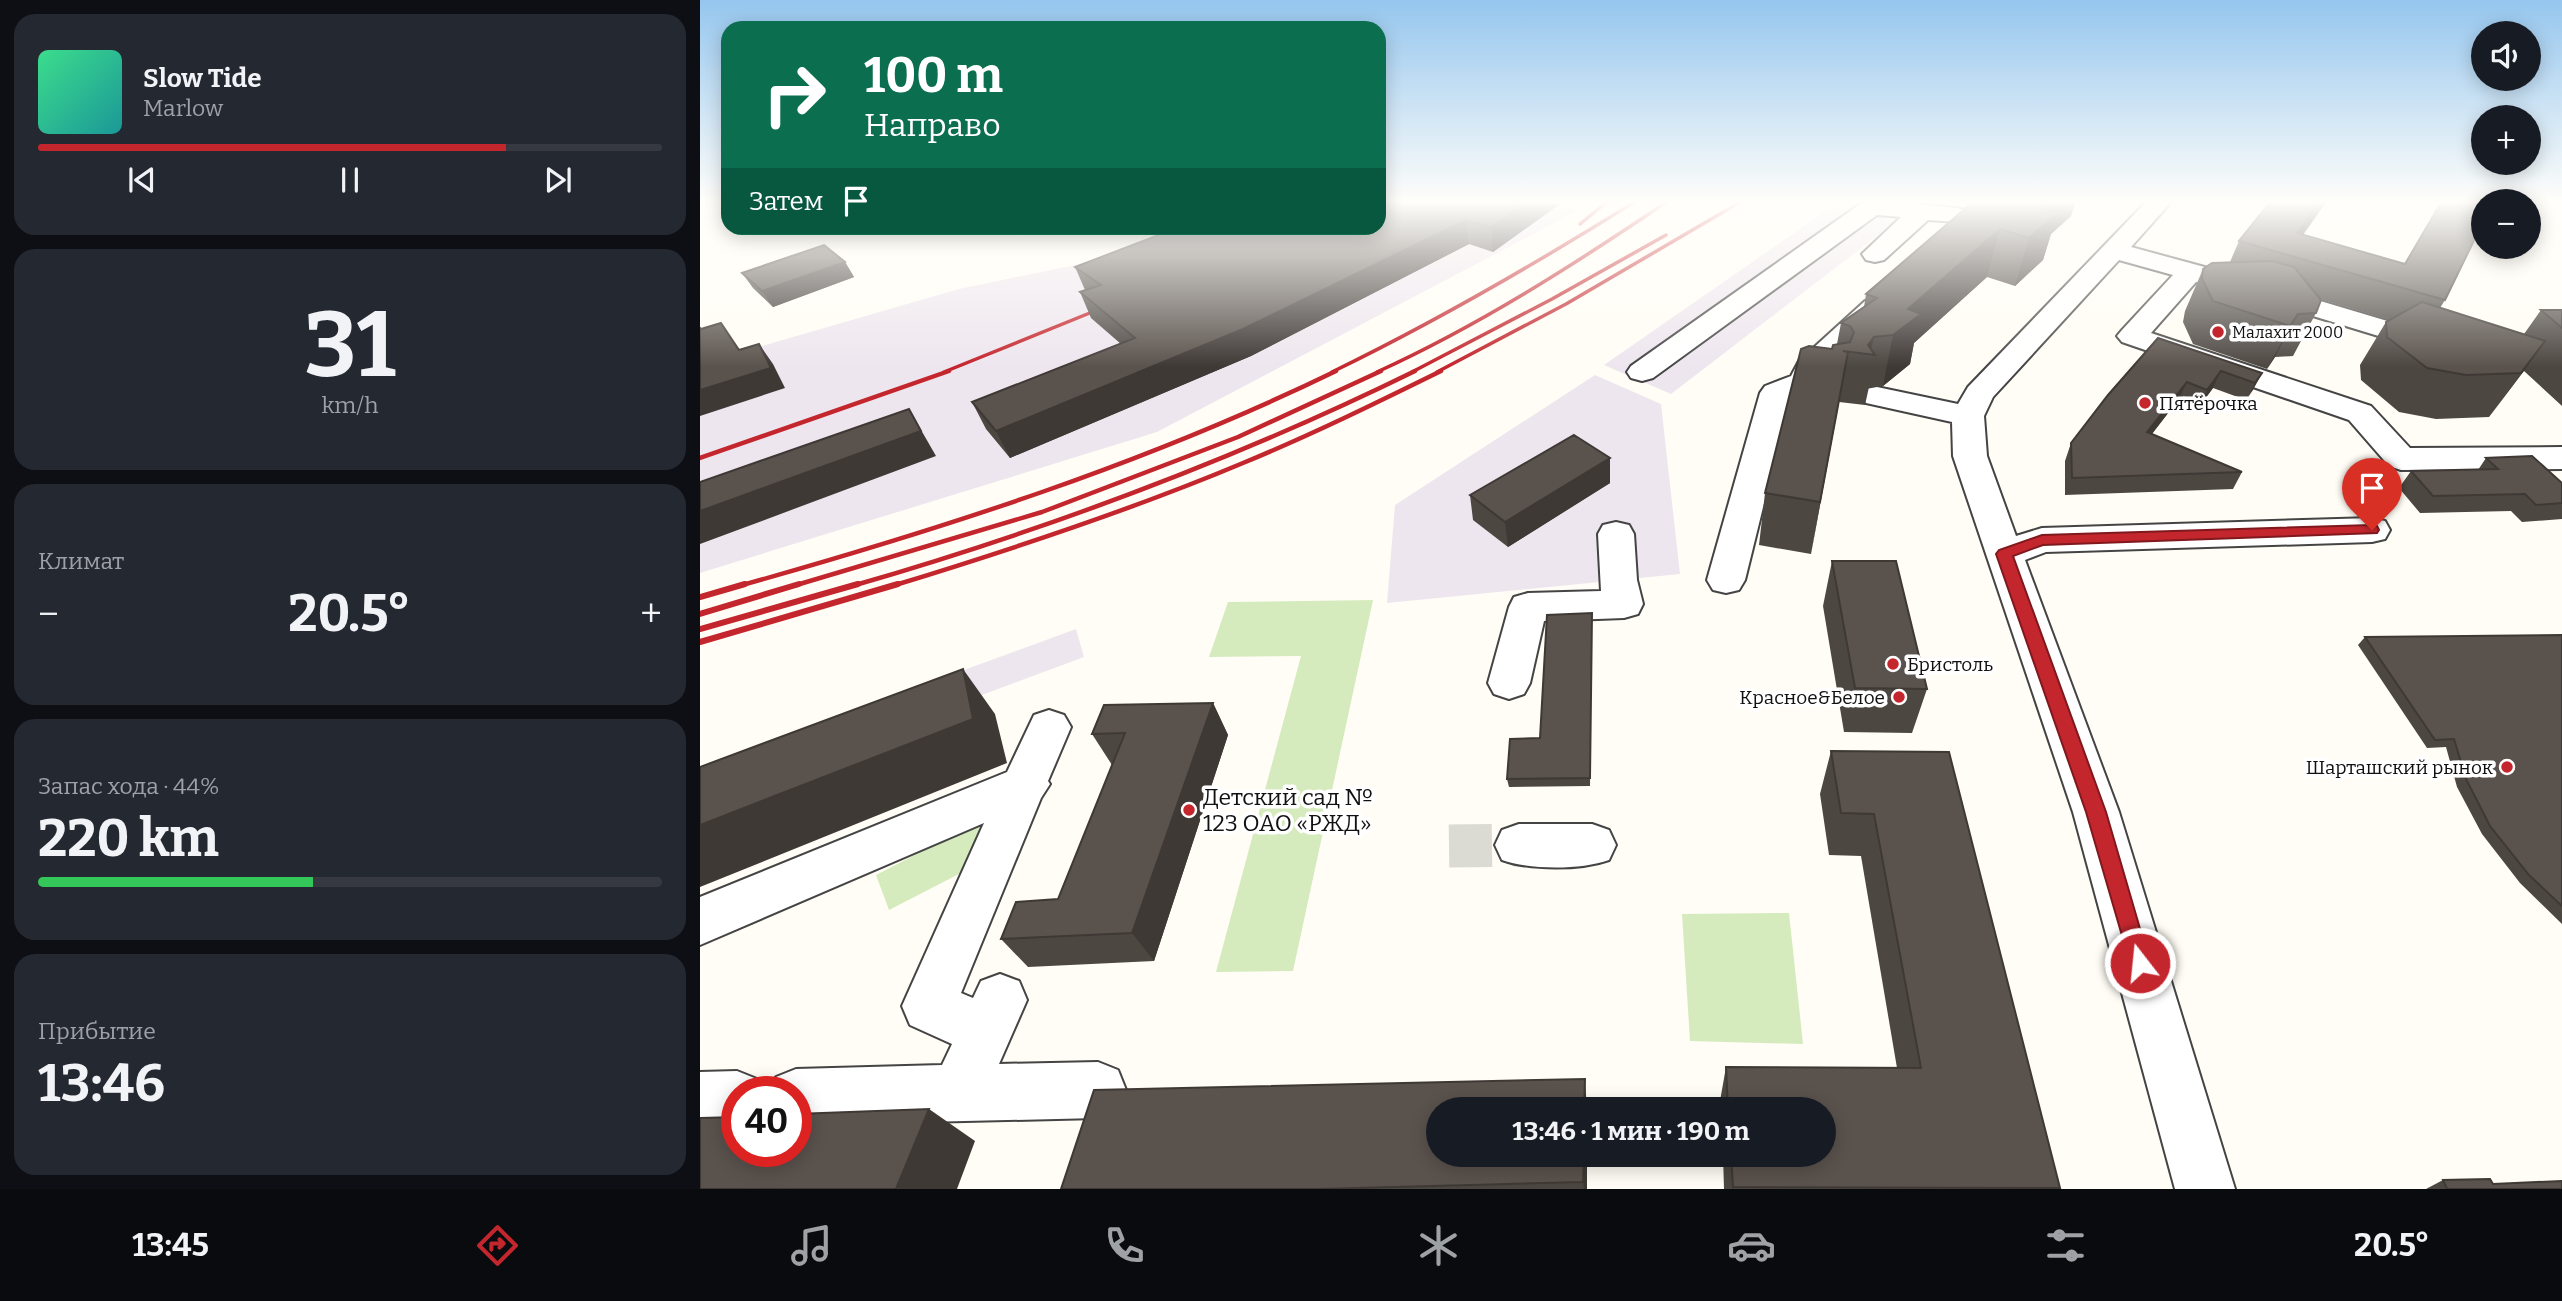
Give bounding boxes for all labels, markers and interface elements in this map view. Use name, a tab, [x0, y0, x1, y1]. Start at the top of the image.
map controls	[2471, 21, 2541, 259]
button: sound	[2471, 21, 2541, 91]
text: 100 m	[864, 46, 1003, 105]
icon: right	[749, 49, 840, 140]
text: Slow Tide	[143, 63, 262, 94]
text: Marlow	[143, 94, 223, 122]
button: +	[2471, 105, 2541, 175]
text: Направо	[864, 106, 1001, 144]
icon: previous	[123, 161, 161, 199]
icon: pause	[331, 161, 369, 199]
icon: next	[539, 161, 577, 199]
icon: arrive	[837, 182, 875, 220]
text: Затем	[749, 186, 823, 217]
button: −	[2471, 189, 2541, 259]
text: 31	[304, 291, 396, 400]
place label: Малахит 2000	[2232, 323, 2343, 342]
marker: Малахит 2000	[2210, 324, 2226, 340]
text: km/h	[322, 391, 378, 419]
place label: Пятёрочка	[2159, 392, 2258, 415]
marker: Пятёрочка	[2137, 395, 2153, 411]
pin	[2342, 458, 2402, 530]
icon: arrive	[2353, 469, 2391, 507]
text: Климат	[38, 547, 124, 575]
text: 20.5°	[288, 582, 411, 645]
text: −	[38, 591, 59, 637]
text: +	[640, 591, 662, 637]
place label: Бристоль	[1907, 653, 1993, 676]
marker: Бристоль	[1885, 656, 1901, 672]
place label: Красное&Белое	[1739, 686, 1885, 709]
marker: Красное&Белое	[1891, 689, 1907, 705]
place label: Шарташский рынок	[2306, 756, 2494, 779]
marker: Шарташский рынок	[2499, 759, 2515, 775]
text: Запас хода · 44%	[38, 772, 219, 800]
place label: Детский сад № 123 ОАО «РЖД»	[1203, 783, 1374, 837]
marker: Детский сад № 123 ОАО «РЖД»	[1181, 802, 1197, 818]
text: 220 km	[38, 807, 219, 870]
position arrow	[2103, 926, 2177, 1000]
text: Прибытие	[38, 1017, 156, 1045]
text: 13:46	[38, 1052, 165, 1115]
speed limit sign: 40	[721, 1076, 812, 1167]
text: 13:46 · 1 мин · 190 m	[1512, 1116, 1750, 1147]
icon: directions	[473, 1221, 522, 1270]
icon: music	[787, 1221, 836, 1270]
icon: phone	[1100, 1221, 1149, 1270]
icon: climate	[1414, 1221, 1463, 1270]
icon: car	[1727, 1221, 1776, 1270]
icon: filters	[2041, 1221, 2090, 1270]
text: 13:45	[132, 1226, 209, 1264]
text: 20.5°	[2354, 1226, 2430, 1264]

